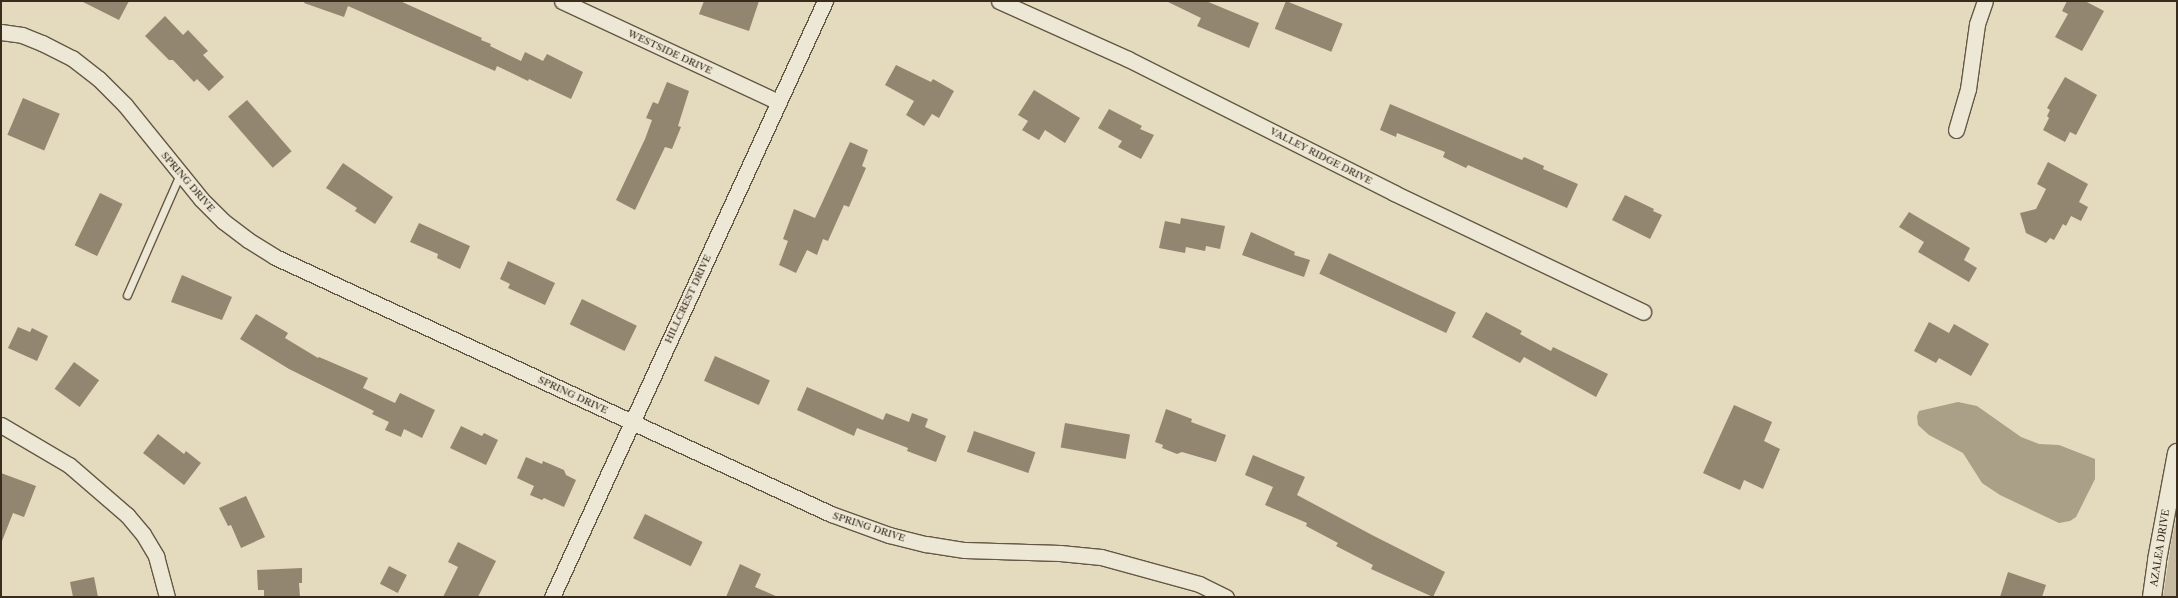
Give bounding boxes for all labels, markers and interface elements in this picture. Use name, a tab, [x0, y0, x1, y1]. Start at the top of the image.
street label: WESTSIDE DRIVE	[626, 27, 714, 77]
street label: VALLEY RIDGE DRIVE	[1268, 125, 1374, 187]
street label: SPRING DRIVE	[159, 150, 217, 214]
street label: HILLCREST DRIVE	[662, 253, 714, 345]
street label: SPRING DRIVE	[536, 374, 610, 416]
street label: AZALEA DRIVE	[2148, 508, 2172, 588]
street label: SPRING DRIVE	[831, 510, 907, 544]

